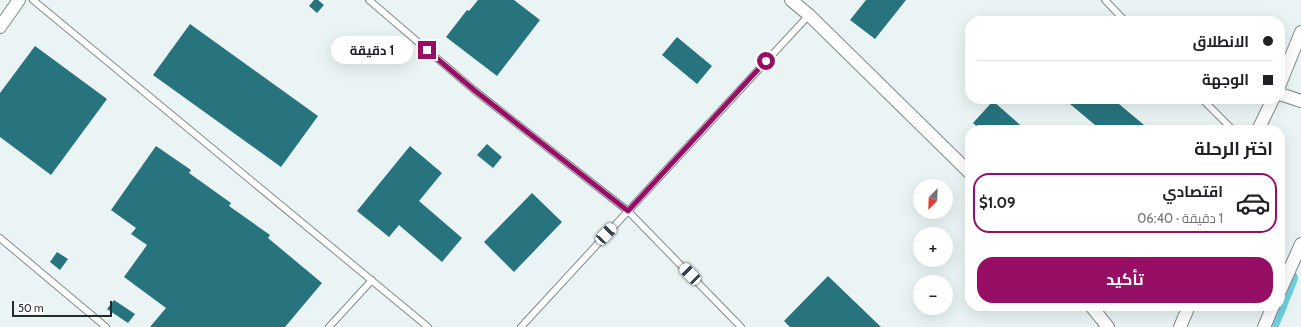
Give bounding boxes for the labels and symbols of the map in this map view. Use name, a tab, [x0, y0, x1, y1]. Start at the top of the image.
callout: 1 دقيقة	[331, 36, 413, 64]
route end	[418, 41, 436, 59]
route start	[757, 52, 775, 70]
north arrow	[913, 179, 953, 219]
car	[593, 221, 619, 247]
car	[677, 261, 703, 287]
scale bar	[12, 299, 112, 318]

